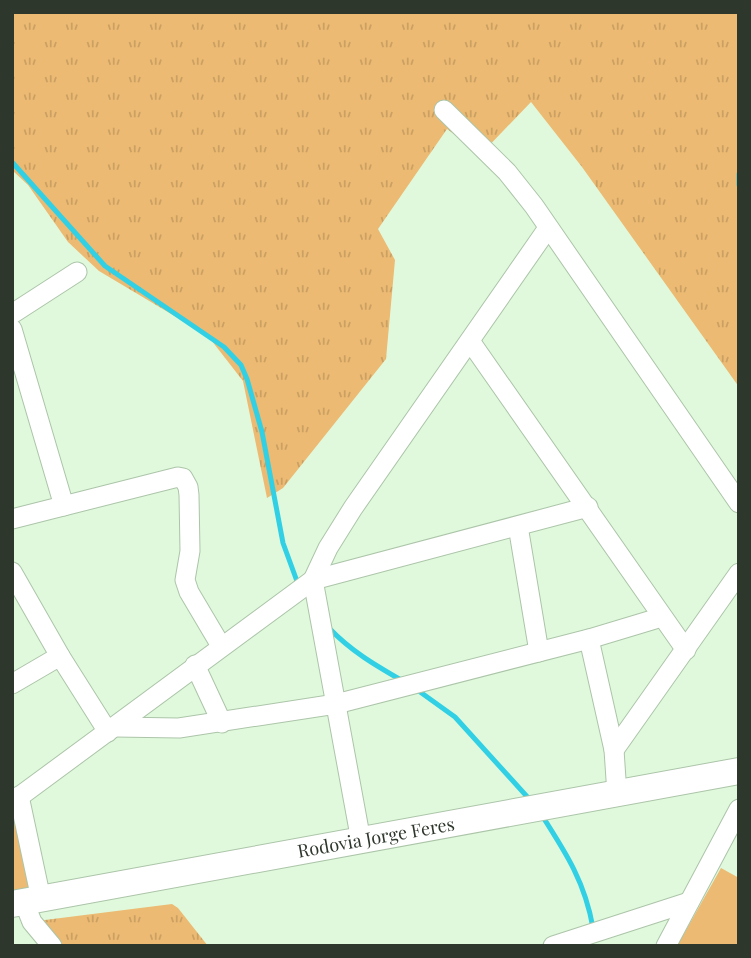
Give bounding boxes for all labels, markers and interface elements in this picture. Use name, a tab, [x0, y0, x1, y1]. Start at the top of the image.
street label: Rodovia Jorge Feres	[295, 811, 456, 863]

